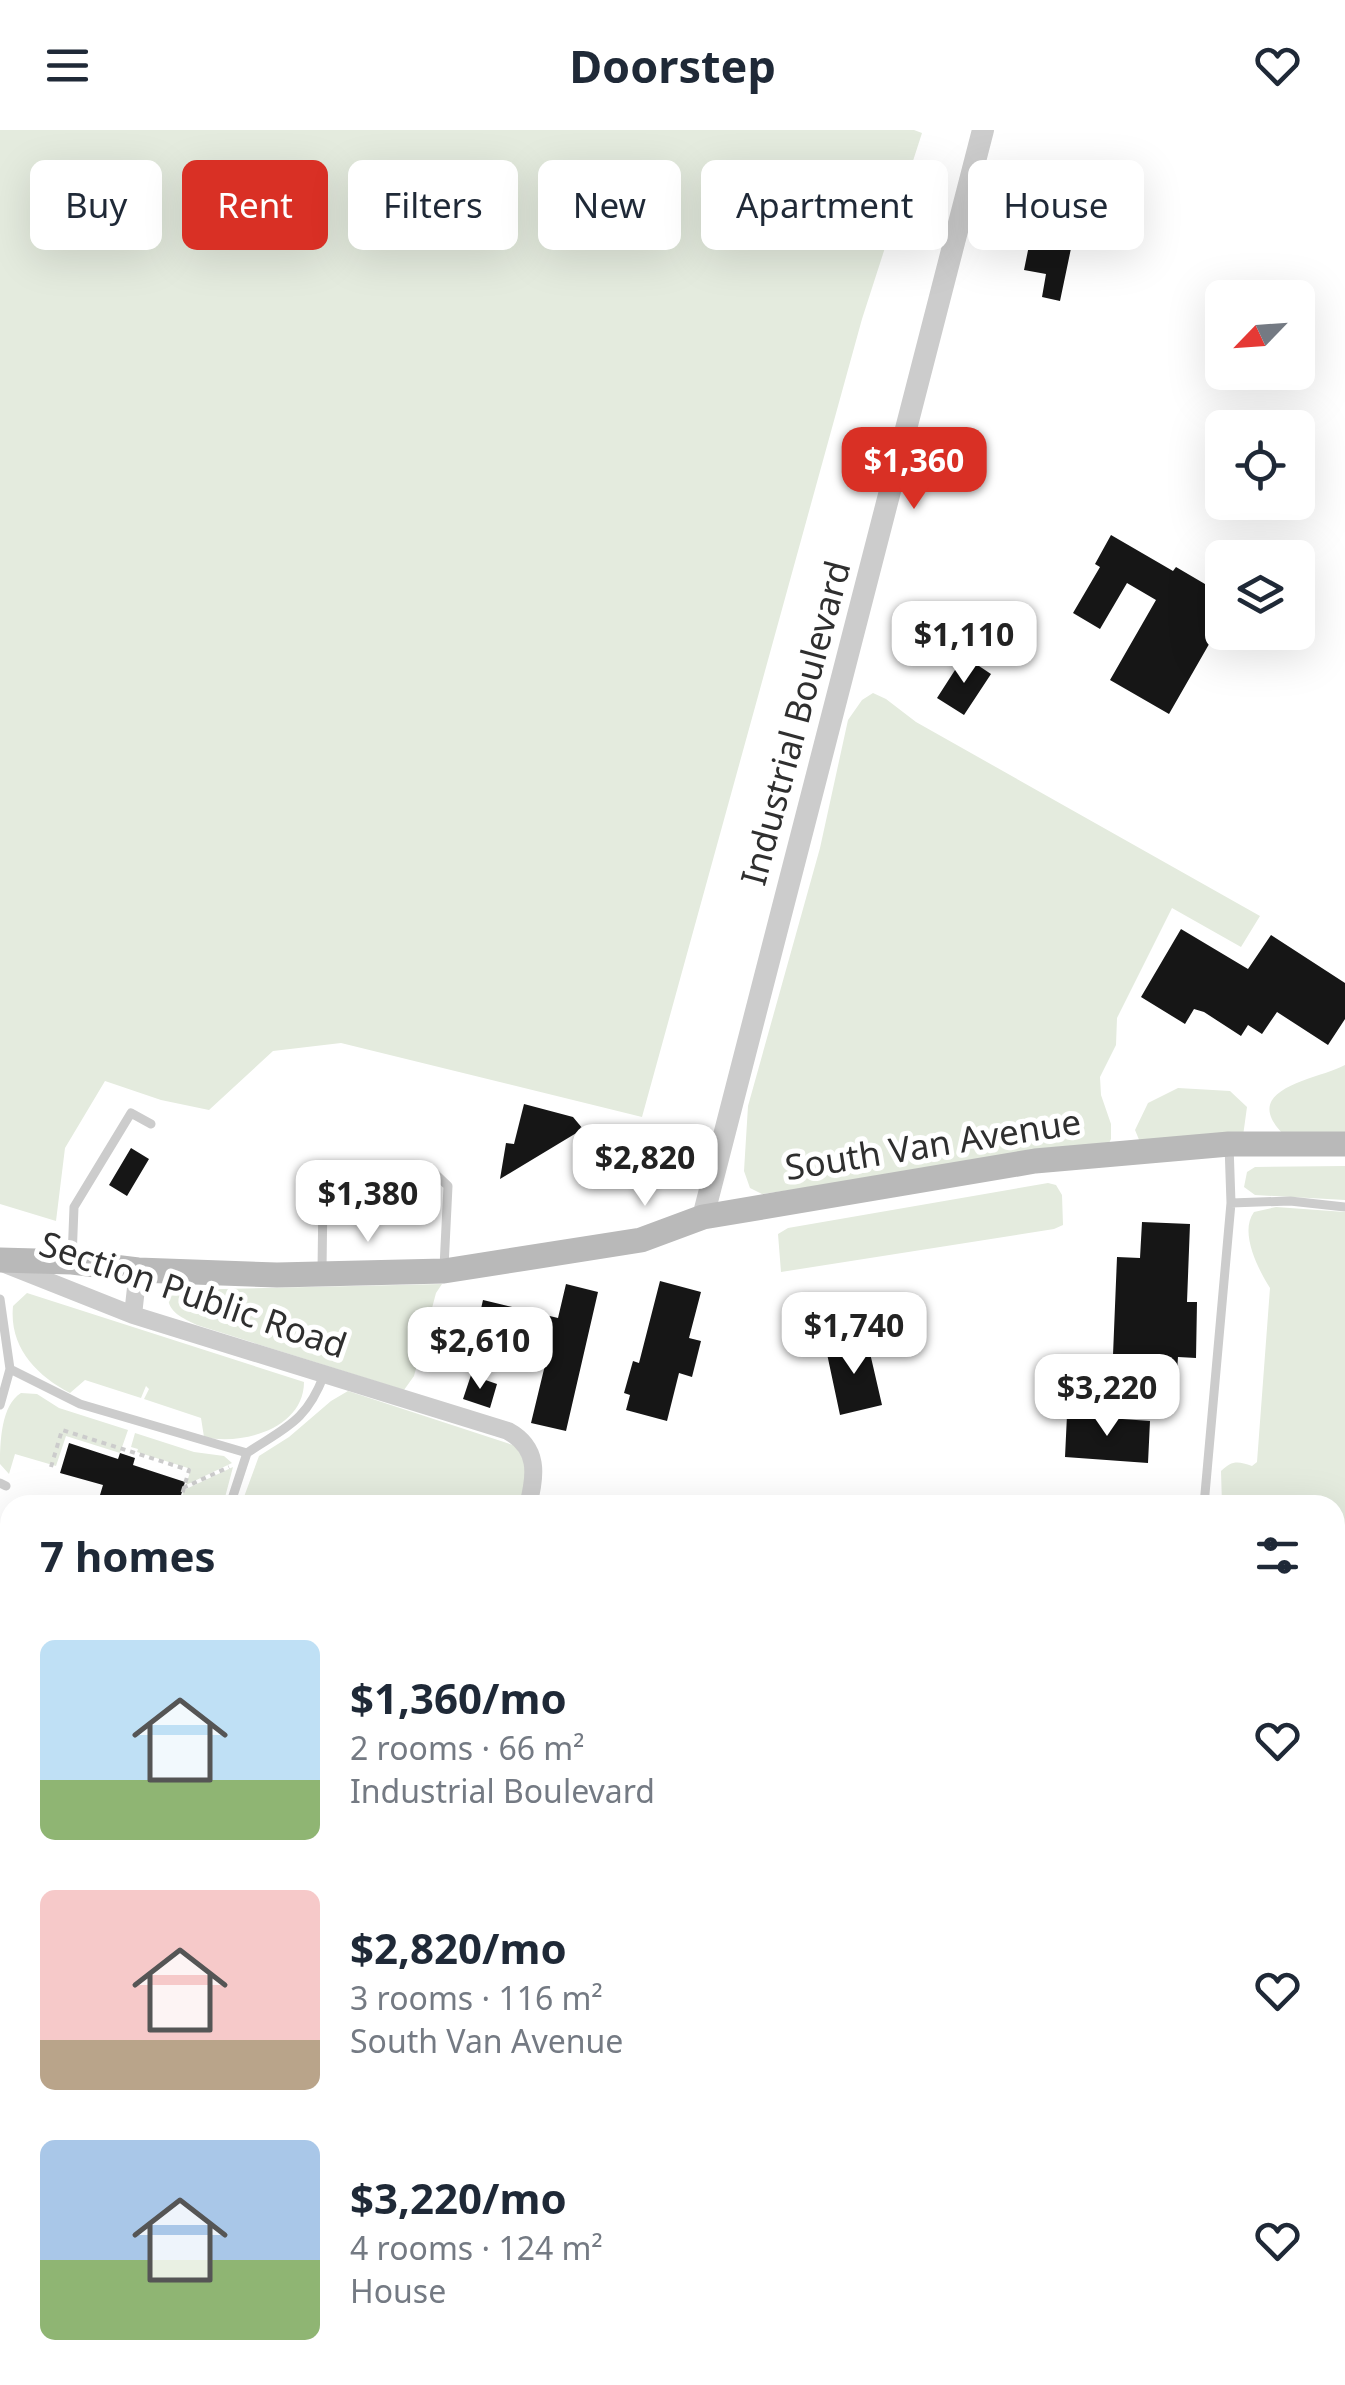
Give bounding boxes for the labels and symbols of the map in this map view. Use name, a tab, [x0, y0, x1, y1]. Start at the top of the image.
north arrow	[1205, 280, 1315, 390]
pin: $1,360	[833, 427, 995, 512]
street label: Industrial Boulevard	[729, 555, 860, 890]
pin: $1,110	[883, 601, 1045, 686]
street label: South Van Avenue	[781, 1097, 1084, 1190]
pin: $2,820	[564, 1124, 726, 1209]
pin: $1,380	[287, 1160, 449, 1245]
street label: Section Public Road	[34, 1219, 353, 1368]
pin: $1,740	[773, 1292, 935, 1377]
pin: $2,610	[399, 1307, 561, 1392]
pin: $3,220	[1026, 1354, 1188, 1439]

